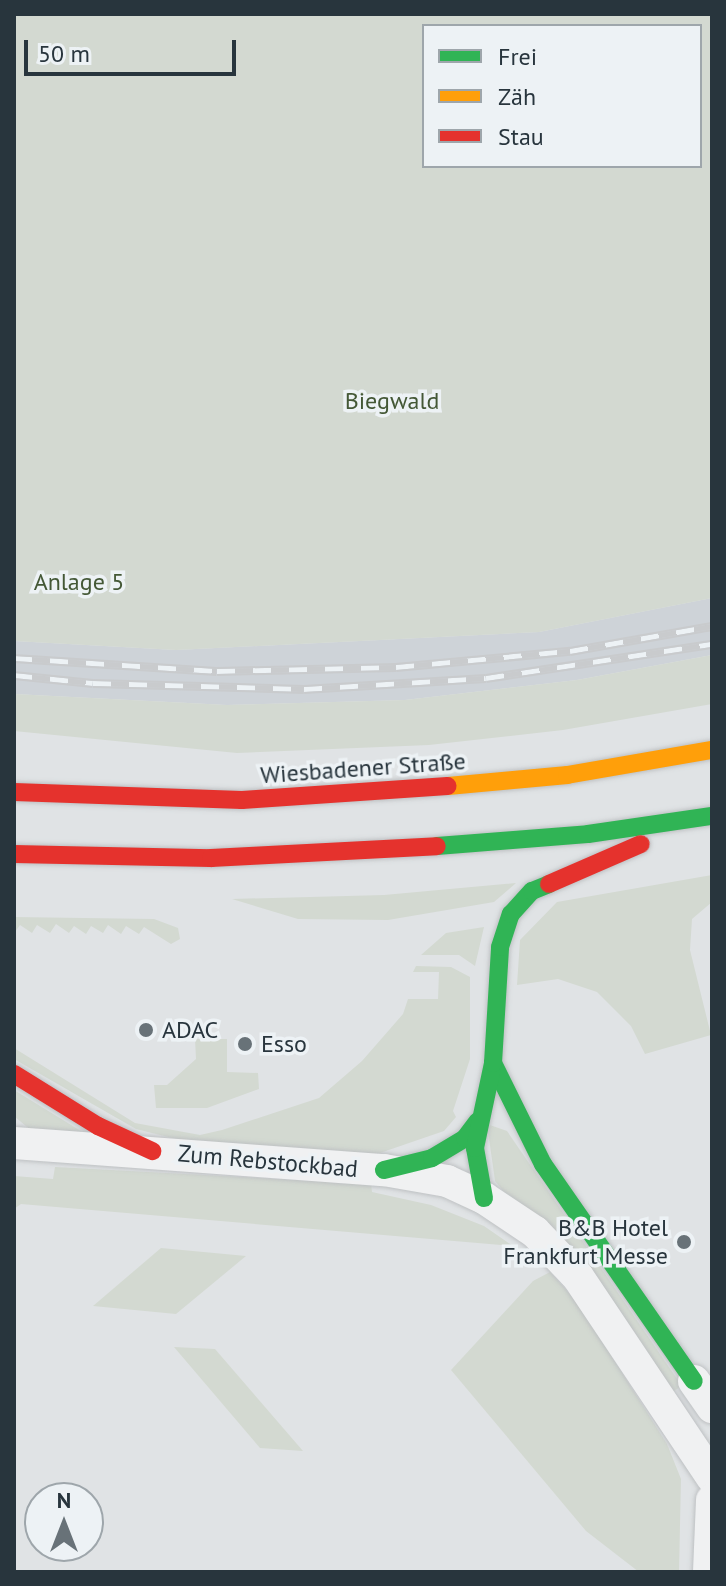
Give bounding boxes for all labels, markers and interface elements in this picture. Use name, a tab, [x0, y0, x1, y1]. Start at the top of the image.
scale bar	[28, 24, 240, 74]
legend	[422, 24, 702, 168]
text: 50 m	[38, 38, 90, 69]
text: Frei	[498, 41, 537, 72]
text: Zäh	[498, 81, 536, 112]
text: Stau	[498, 121, 544, 152]
park label: Biegwald	[345, 387, 439, 415]
park label: Anlage 5	[34, 568, 124, 596]
street label: Wiesbadener Straße	[259, 746, 467, 790]
place label: ADAC	[162, 1016, 218, 1044]
marker: ADAC	[137, 1021, 155, 1039]
place label: Esso	[261, 1030, 307, 1058]
marker: Esso	[236, 1035, 254, 1053]
street label: Zum Rebstockbad	[177, 1139, 359, 1183]
place label: B&B Hotel Frankfurt Messe	[503, 1214, 668, 1270]
marker: B&B Hotel Frankfurt Messe	[675, 1233, 693, 1251]
north arrow	[24, 1482, 104, 1562]
text: N	[57, 1486, 71, 1514]

